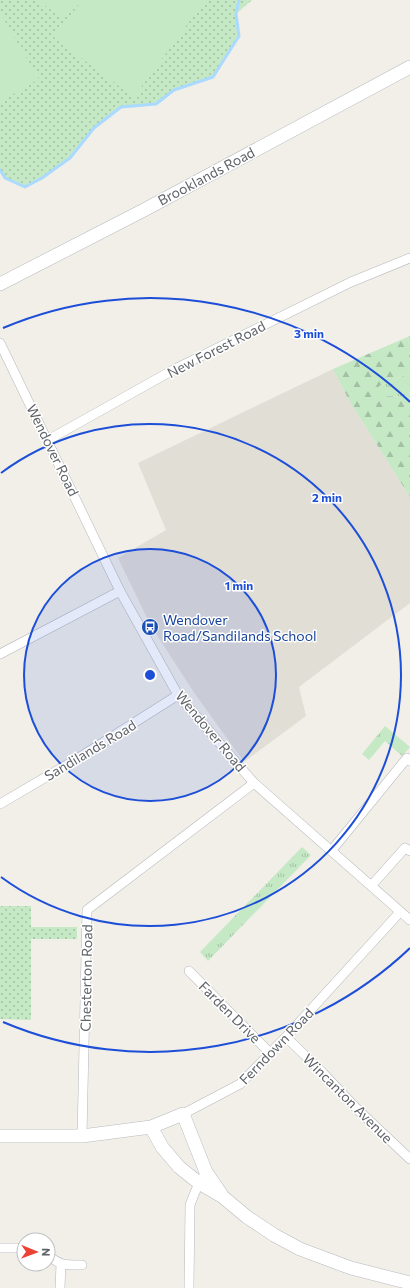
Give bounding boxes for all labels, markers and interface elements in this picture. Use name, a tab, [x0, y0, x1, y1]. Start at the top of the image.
street label: Brooklands Road	[155, 143, 257, 209]
street label: New Forest Road	[164, 317, 268, 381]
text: 3 min	[294, 326, 324, 340]
street label: Wendover Road	[23, 401, 83, 499]
text: 2 min	[312, 490, 342, 504]
text: 1 min	[225, 578, 253, 592]
place label: Wendover Road/Sandilands School	[163, 611, 317, 644]
bus stop icon: Wendover Road/Sandilands School	[140, 617, 160, 637]
centre of rings	[143, 668, 157, 682]
street label: Wendover Road	[172, 687, 250, 775]
street label: Sandilands Road	[41, 716, 139, 784]
street label: Chesterton Road	[77, 924, 95, 1032]
street label: Farden Drive	[196, 978, 264, 1046]
street label: Ferndown Road	[235, 1004, 317, 1088]
street label: Wincanton Avenue	[300, 1050, 396, 1146]
north arrow	[16, 1232, 56, 1272]
text: N	[40, 1248, 53, 1256]

